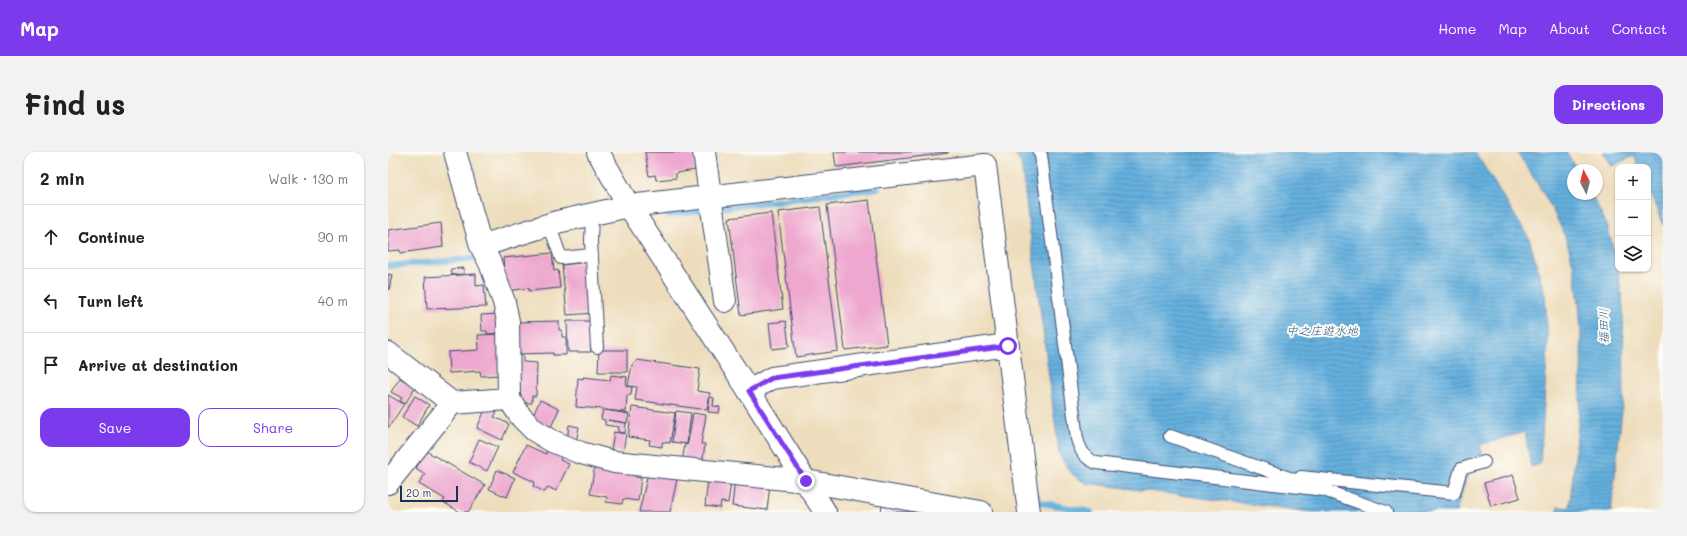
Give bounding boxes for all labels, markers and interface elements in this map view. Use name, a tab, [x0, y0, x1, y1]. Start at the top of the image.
text: Map	[20, 16, 59, 41]
text: Home	[1438, 19, 1476, 38]
text: Map	[1498, 19, 1527, 38]
text: About	[1549, 19, 1590, 38]
text: Contact	[1612, 19, 1667, 38]
button: Directions	[1554, 85, 1663, 124]
text: Find us	[24, 86, 125, 122]
north arrow	[1567, 164, 1603, 200]
map controls	[1615, 164, 1651, 272]
button: +	[1615, 164, 1651, 200]
text: 2 min	[40, 167, 85, 189]
text: Walk · 130 m	[268, 170, 348, 187]
button: −	[1615, 200, 1651, 236]
icon: ahead	[40, 226, 62, 248]
text: Continue	[78, 227, 145, 247]
text: 90 m	[318, 228, 348, 245]
button: layers	[1615, 236, 1651, 272]
icon: left	[40, 290, 62, 312]
text: Turn left	[78, 291, 143, 311]
text: 40 m	[318, 292, 348, 309]
water label: 福田川	[1595, 308, 1611, 344]
water label: 中之庄遊水地	[1286, 322, 1359, 338]
route start	[999, 337, 1017, 355]
icon: arrive	[40, 354, 62, 376]
text: Arrive at destination	[78, 355, 238, 375]
button: Save	[40, 408, 190, 447]
button: Share	[198, 408, 348, 447]
route end	[797, 472, 815, 490]
scale bar	[400, 484, 458, 503]
text: 20 m	[406, 485, 431, 500]

